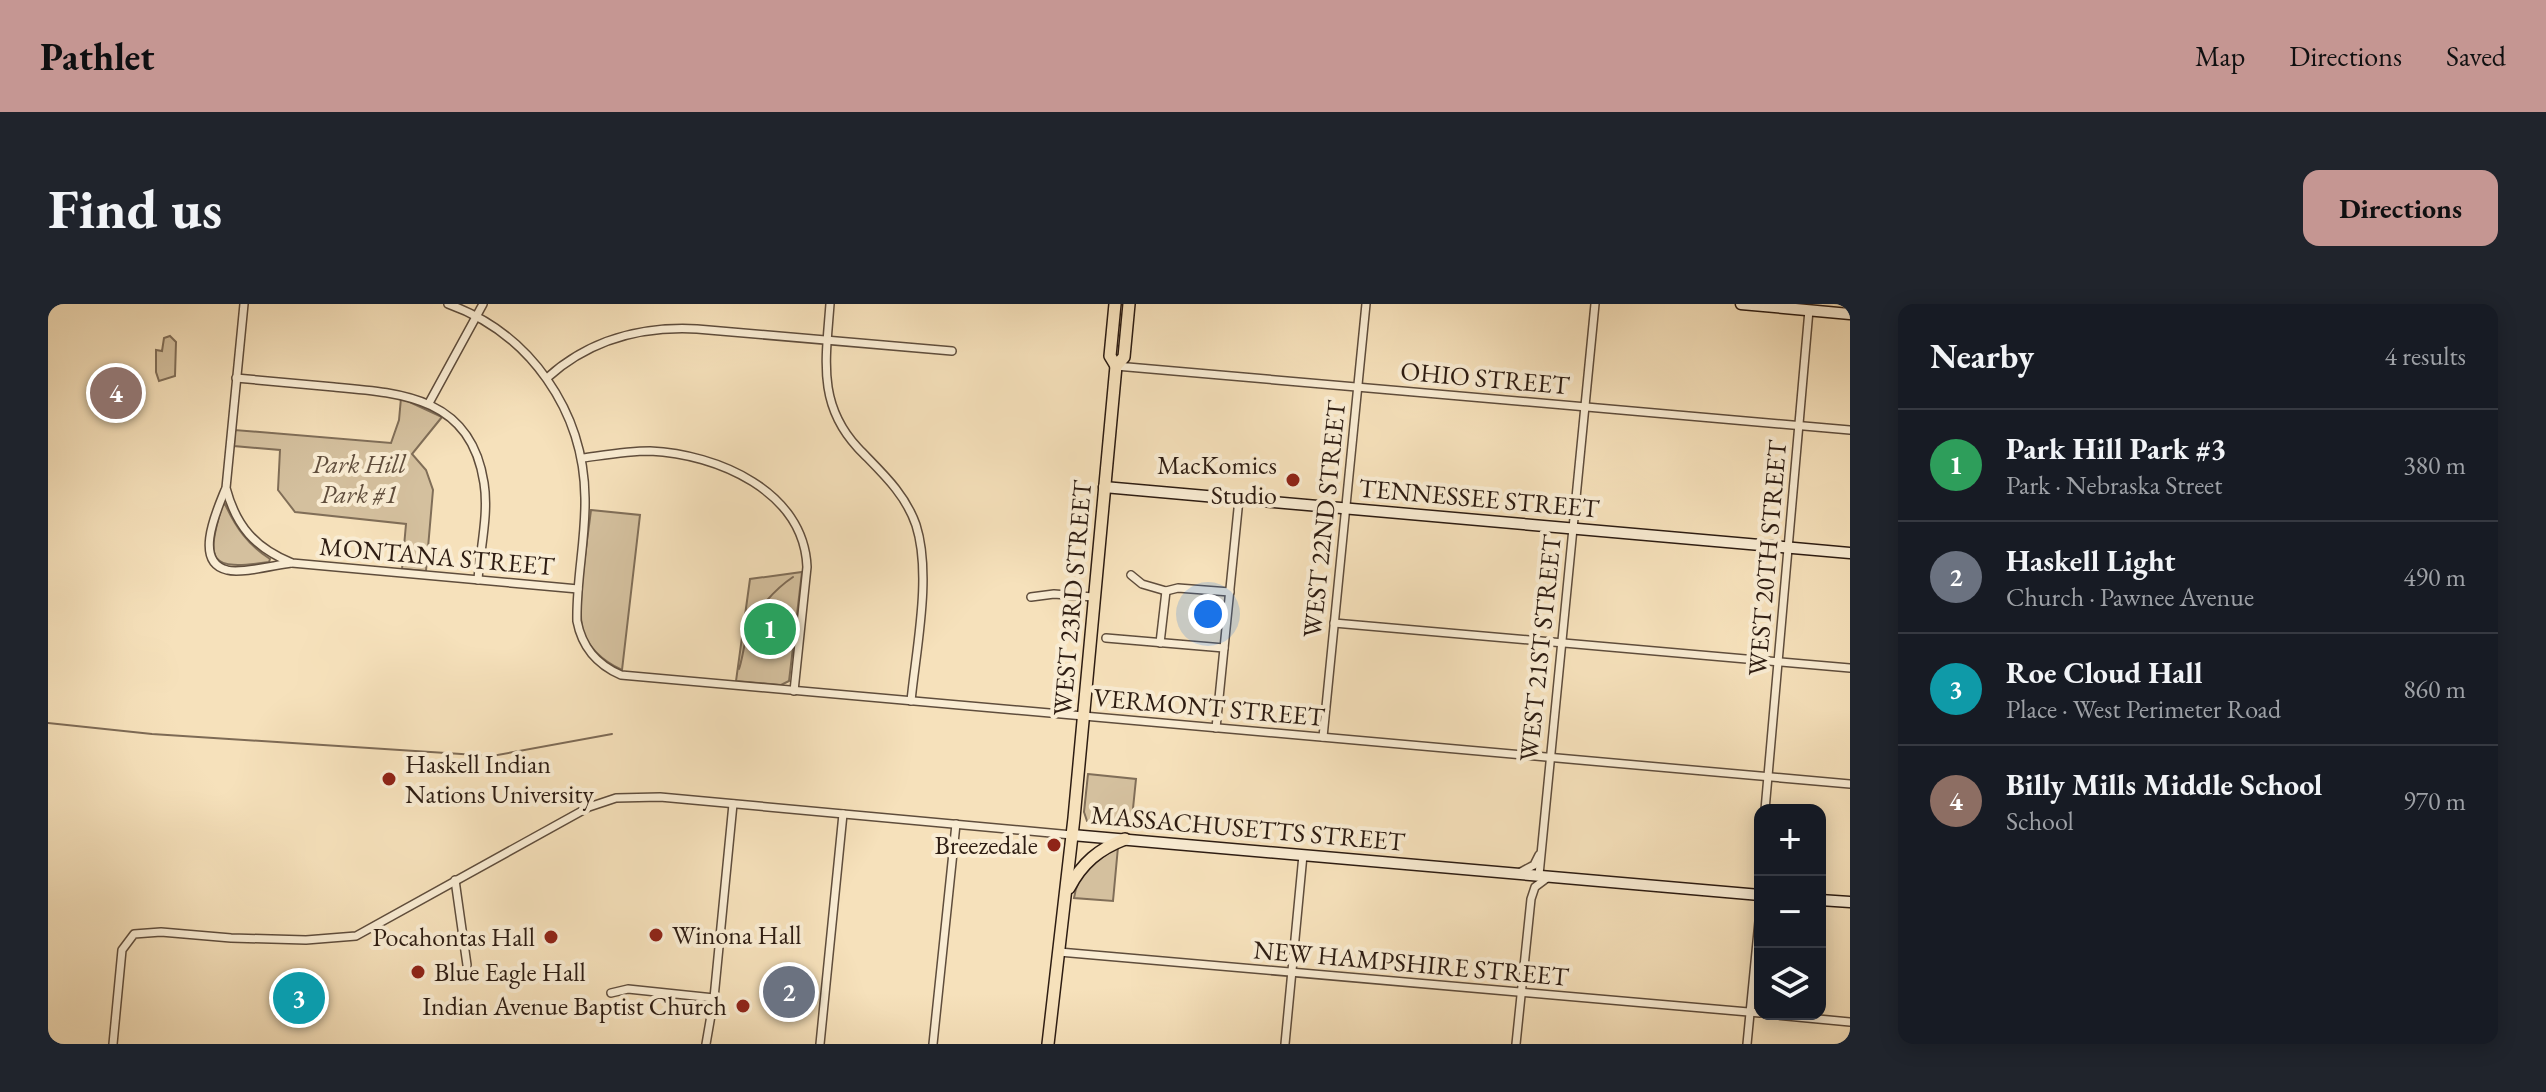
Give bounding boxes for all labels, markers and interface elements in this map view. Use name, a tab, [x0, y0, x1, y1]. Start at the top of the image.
text: Pathlet	[40, 32, 155, 81]
text: Map	[2195, 38, 2245, 74]
text: Directions	[2289, 38, 2402, 74]
text: Saved	[2446, 38, 2506, 74]
button: Directions	[2303, 170, 2498, 246]
text: Find us	[48, 172, 222, 245]
text: Nearby	[1930, 334, 2034, 378]
text: 4 results	[2385, 339, 2466, 373]
street label: OHIO STREET	[1399, 354, 1572, 402]
pin: 4	[90, 363, 142, 423]
street label: WEST 22ND STREET	[1295, 398, 1353, 639]
text: Park Hill Park #3	[2006, 429, 2226, 468]
street label: WEST 20TH STREET	[1740, 438, 1794, 677]
park label: Park Hill Park #1	[312, 447, 406, 511]
place label: MacKomics Studio	[1157, 448, 1277, 512]
text: 1	[1949, 448, 1963, 482]
text: 380 m	[2403, 448, 2466, 482]
text: Park · Nebraska Street	[2006, 468, 2222, 502]
marker: MacKomics Studio	[1284, 471, 1302, 489]
street label: TENNESSEE STREET	[1357, 471, 1601, 526]
street label: WEST 23RD STREET	[1045, 478, 1099, 717]
street label: MONTANA STREET	[318, 529, 556, 583]
street label: WEST 21ST STREET	[1511, 532, 1569, 763]
text: Haskell Light	[2006, 541, 2175, 580]
text: 2	[1949, 560, 1963, 594]
text: 490 m	[2403, 560, 2466, 594]
text: Church · Pawnee Avenue	[2006, 580, 2254, 614]
your location	[1188, 594, 1228, 634]
pin: 1	[744, 599, 796, 659]
text: Roe Cloud Hall	[2006, 653, 2202, 692]
text: 3	[1949, 672, 1963, 706]
text: 860 m	[2403, 672, 2466, 706]
street label: VERMONT STREET	[1092, 680, 1327, 734]
text: Place · West Perimeter Road	[2006, 692, 2281, 726]
place label: Haskell Indian Nations University	[405, 747, 594, 811]
text: Billy Mills Middle School	[2006, 765, 2322, 804]
marker: Haskell Indian Nations University	[380, 770, 398, 788]
text: 4	[1949, 784, 1963, 818]
text: 970 m	[2403, 784, 2466, 818]
street label: MASSACHUSETTS STREET	[1090, 797, 1407, 859]
map controls	[1754, 804, 1826, 1020]
button: +	[1754, 804, 1826, 876]
text: School	[2006, 804, 2074, 838]
place label: Breezedale	[934, 828, 1038, 862]
marker: Breezedale	[1045, 836, 1063, 854]
button: −	[1754, 876, 1826, 948]
place label: Winona Hall	[672, 918, 801, 952]
place label: Pocahontas Hall	[372, 920, 535, 954]
marker: Winona Hall	[647, 926, 665, 944]
marker: Pocahontas Hall	[542, 928, 560, 946]
street label: NEW HAMPSHIRE STREET	[1252, 932, 1571, 994]
button: layers	[1754, 948, 1826, 1020]
place label: Blue Eagle Hall	[434, 955, 586, 989]
pin: 2	[763, 962, 815, 1022]
marker: Blue Eagle Hall	[409, 963, 427, 981]
pin: 3	[273, 968, 325, 1028]
place label: Indian Avenue Baptist Church	[422, 989, 727, 1023]
marker: Indian Avenue Baptist Church	[734, 997, 752, 1015]

